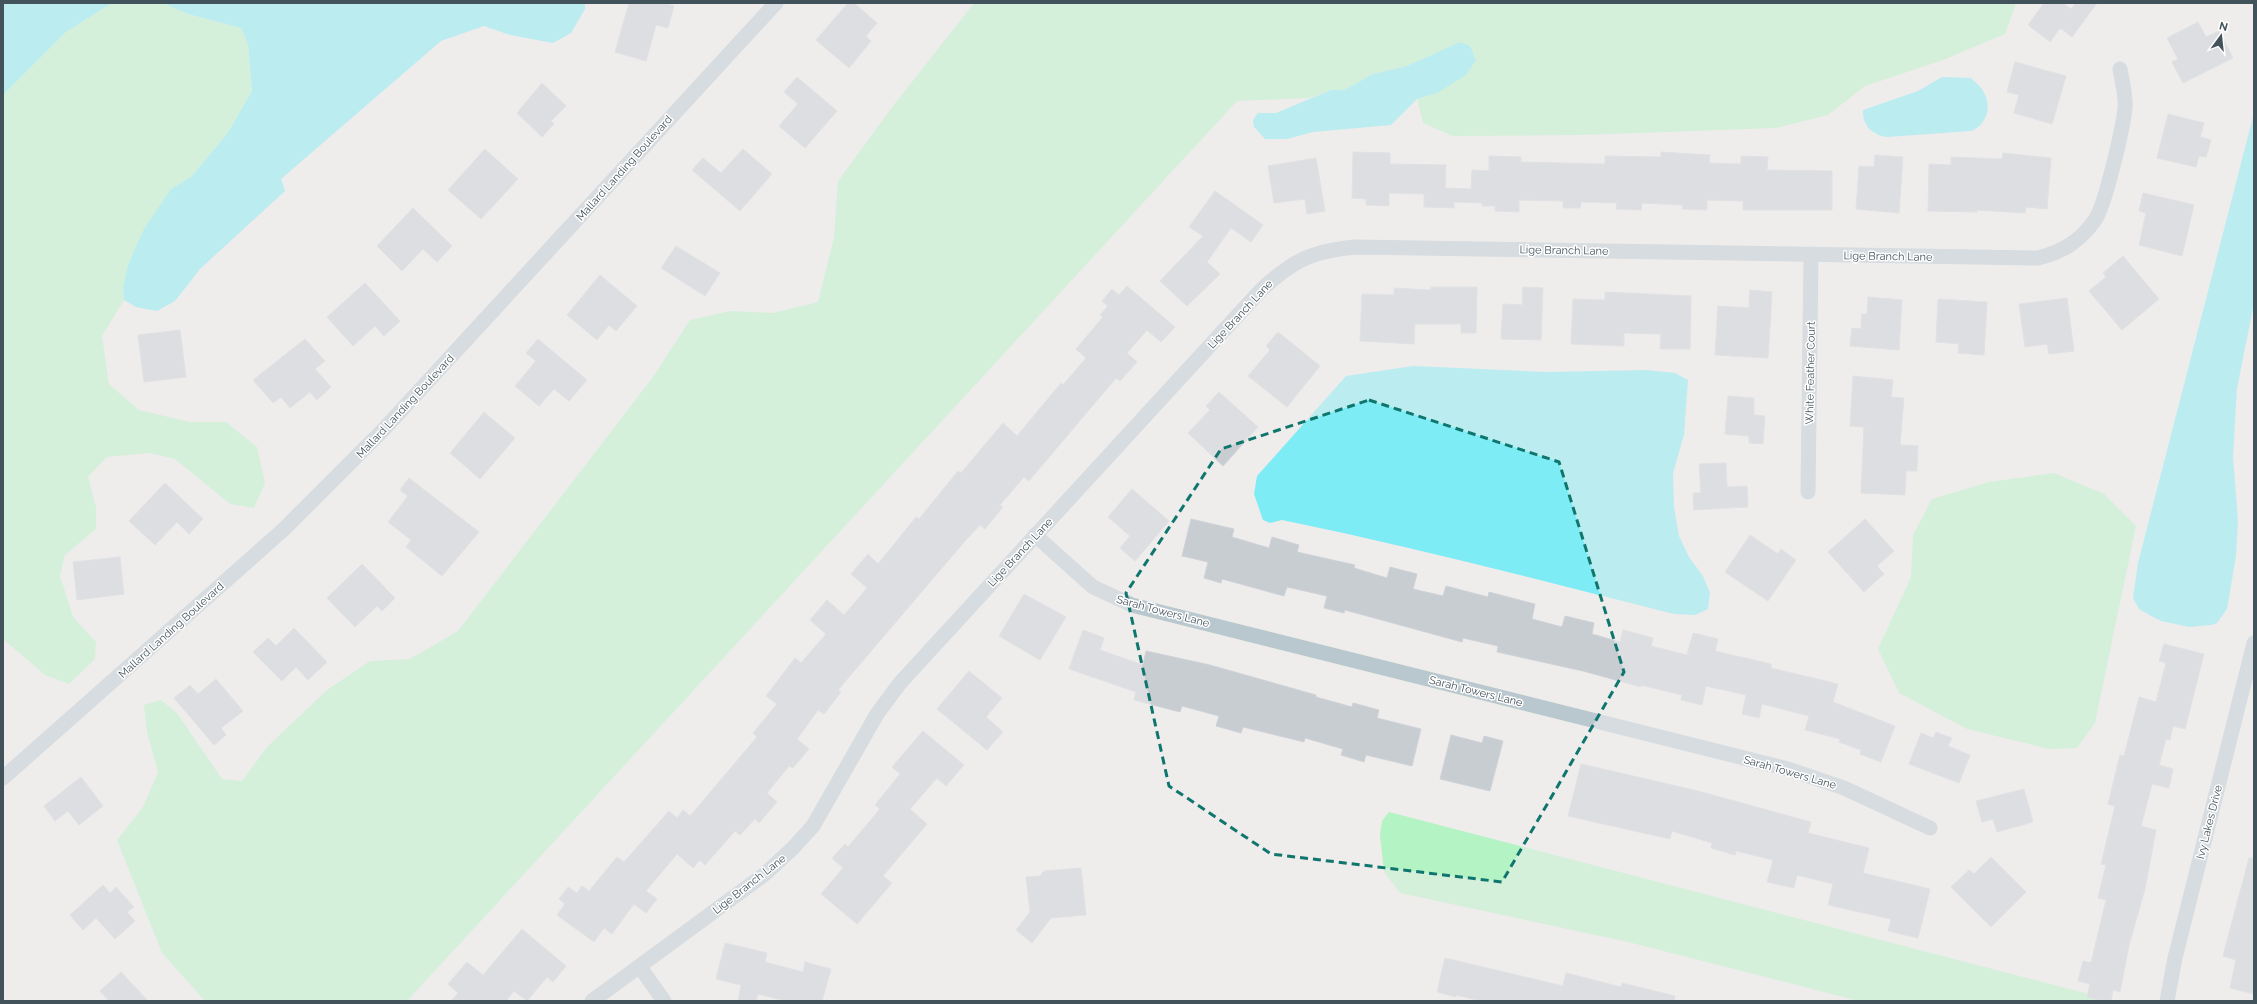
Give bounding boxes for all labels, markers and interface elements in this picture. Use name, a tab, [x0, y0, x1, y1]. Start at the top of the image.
north arrow	[2201, 16, 2241, 56]
text: N	[2218, 19, 2229, 34]
street label: Mallard Landing Boulevard	[574, 113, 675, 224]
street label: Lige Branch Lane	[1519, 243, 1609, 258]
street label: Lige Branch Lane	[1843, 249, 1933, 264]
street label: Lige Branch Lane	[1205, 277, 1276, 351]
street label: White Feather Court	[1803, 321, 1818, 425]
street label: Mallard Landing Boulevard	[354, 352, 457, 461]
street label: Lige Branch Lane	[985, 515, 1056, 589]
street label: Mallard Landing Boulevard	[116, 580, 227, 681]
street label: Sarah Towers Lane	[1115, 593, 1211, 630]
street label: Sarah Towers Lane	[1428, 674, 1524, 709]
street label: Sarah Towers Lane	[1742, 753, 1838, 792]
street label: Ivy Lakes Drive	[2194, 783, 2225, 860]
street label: Lige Branch Lane	[710, 852, 789, 917]

